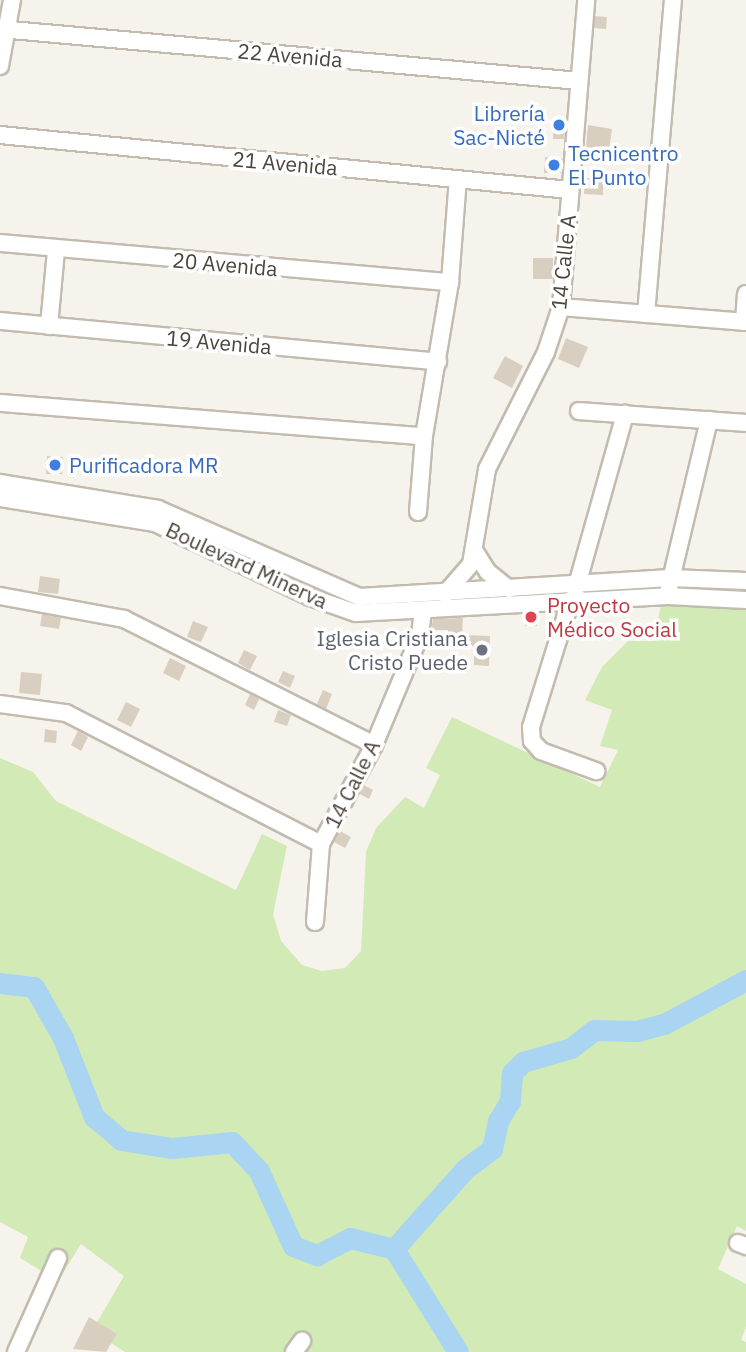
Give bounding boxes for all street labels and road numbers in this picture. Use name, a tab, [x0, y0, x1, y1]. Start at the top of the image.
street label: 22 Avenida	[236, 38, 344, 72]
street label: 21 Avenida	[231, 146, 339, 180]
street label: 14 Calle A	[545, 213, 581, 311]
street label: 20 Avenida	[171, 247, 279, 281]
street label: 19 Avenida	[165, 325, 273, 359]
street label: Boulevard Minerva	[162, 516, 332, 614]
street label: 14 Calle A	[319, 736, 385, 832]

